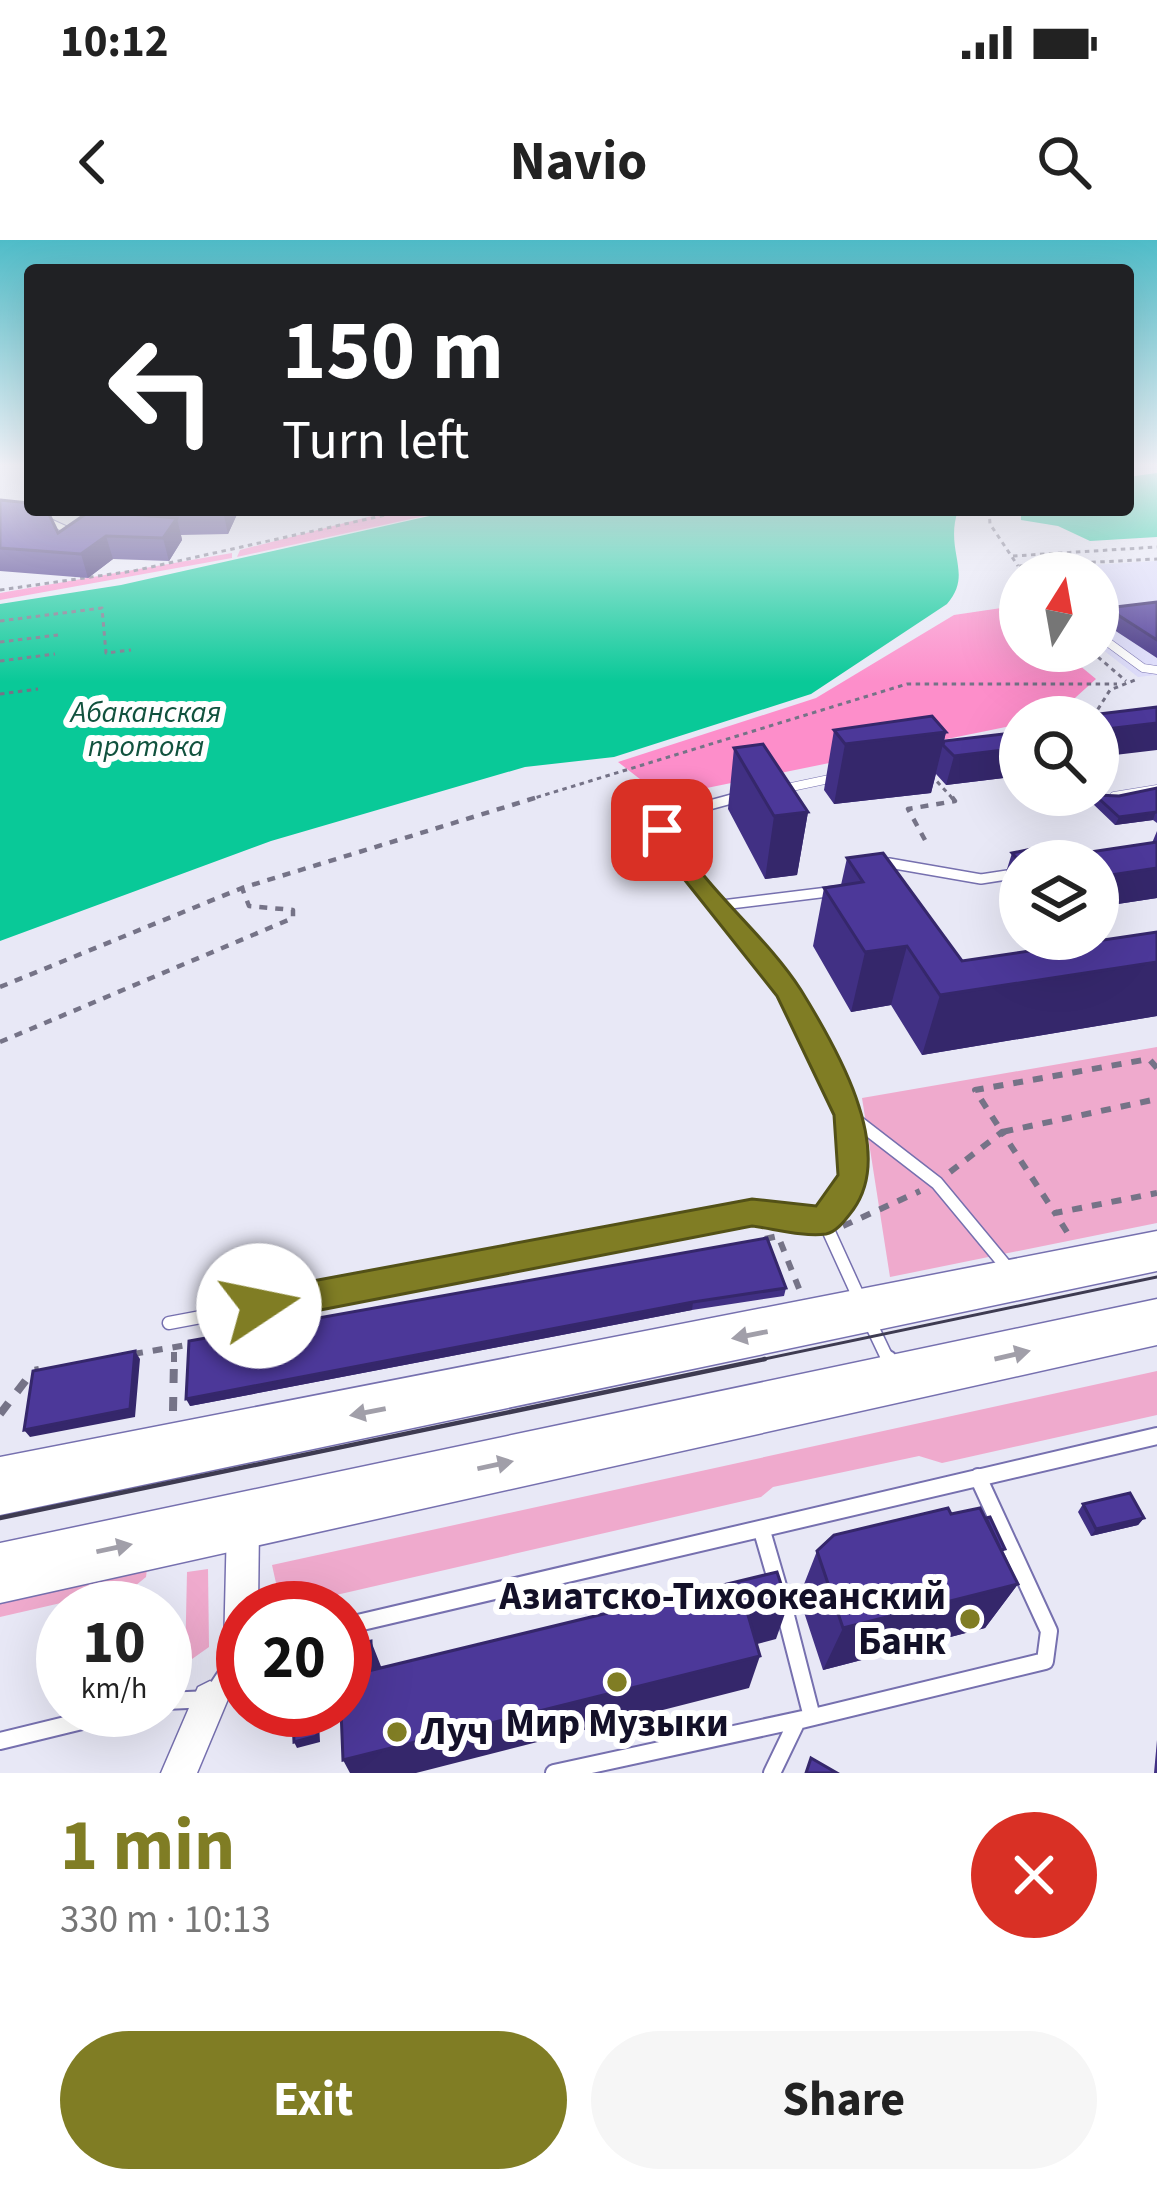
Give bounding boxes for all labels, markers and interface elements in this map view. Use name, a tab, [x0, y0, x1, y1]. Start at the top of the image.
text: 10:12	[60, 10, 169, 74]
text: Navio	[510, 124, 647, 201]
icon: back	[60, 129, 126, 195]
icon: search	[1031, 129, 1097, 195]
text: 150 m	[282, 292, 504, 412]
icon: left	[84, 312, 240, 468]
text: Turn left	[282, 403, 469, 480]
north arrow	[999, 552, 1119, 672]
map controls	[999, 552, 1119, 960]
water label: Абаканская протока	[69, 691, 221, 768]
button: search	[999, 696, 1119, 816]
pin	[611, 779, 713, 881]
icon: arrive	[629, 797, 695, 863]
button: layers	[999, 840, 1119, 960]
position arrow	[196, 1243, 322, 1369]
one-way arrow	[731, 1326, 769, 1345]
one-way arrow	[993, 1345, 1030, 1364]
one-way arrow	[349, 1404, 387, 1423]
one-way arrow	[477, 1455, 515, 1474]
one-way arrow	[96, 1538, 134, 1557]
place label: Азиатско-Тихоокеанский Банк	[498, 1569, 947, 1670]
speed limit sign: 20	[216, 1581, 372, 1737]
text: 10	[82, 1601, 146, 1686]
marker: Азиатско-Тихоокеанский Банк	[957, 1606, 983, 1632]
text: km/h	[81, 1667, 147, 1710]
marker: Мир Музыки	[604, 1669, 630, 1695]
place label: Мир Музыки	[505, 1696, 729, 1752]
place label: Луч	[420, 1704, 488, 1760]
marker: Луч	[384, 1719, 410, 1745]
text: 1 min	[60, 1795, 235, 1898]
button: close	[971, 1812, 1097, 1938]
text: 330 m · 10:13	[60, 1892, 271, 1948]
button: Exit	[60, 2031, 567, 2169]
button: Share	[591, 2031, 1097, 2169]

